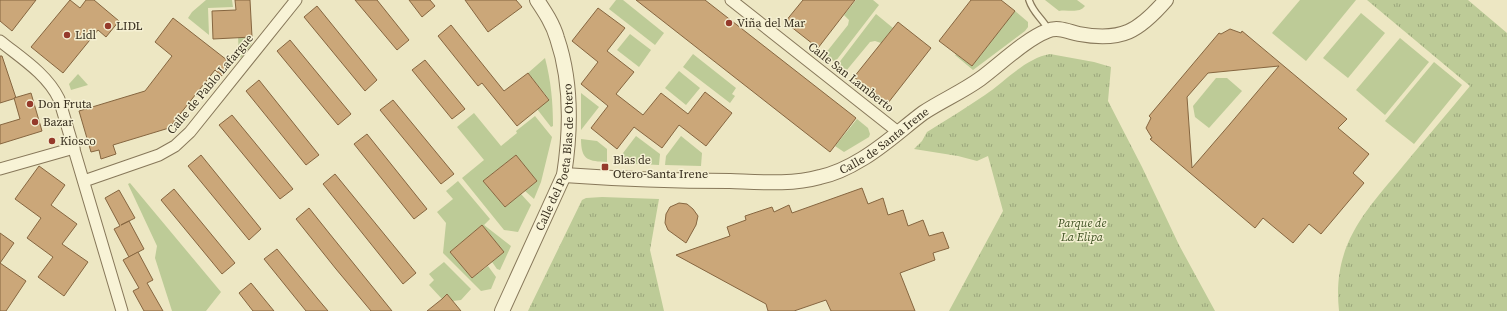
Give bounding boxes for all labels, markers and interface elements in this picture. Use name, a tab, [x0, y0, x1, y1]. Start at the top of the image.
place label: Viña del Mar	[737, 15, 805, 31]
place label: LIDL	[116, 18, 143, 34]
marker: Viña del Mar	[724, 18, 734, 28]
marker: LIDL	[103, 21, 113, 31]
place label: Lidl	[75, 27, 97, 43]
marker: Lidl	[62, 30, 72, 40]
street label: Calle de Pablo Lafargue	[163, 31, 257, 137]
street label: Calle San Lamberto	[805, 38, 898, 116]
street label: Calle del Poeta Blas de Otero	[532, 82, 577, 233]
place label: Don Fruta	[38, 96, 93, 112]
marker: Don Fruta	[25, 99, 35, 109]
street label: Calle de Santa Irene	[837, 103, 932, 178]
place label: Bazar	[43, 114, 73, 130]
marker: Bazar	[30, 117, 40, 127]
place label: Kiosco	[60, 133, 96, 149]
marker: Kiosco	[47, 136, 57, 146]
place label: Blas de Otero-Santa Irene	[613, 152, 708, 182]
marker: Blas de Otero-Santa Irene	[600, 162, 610, 172]
park label: Parque de La Elipa	[1057, 215, 1106, 245]

